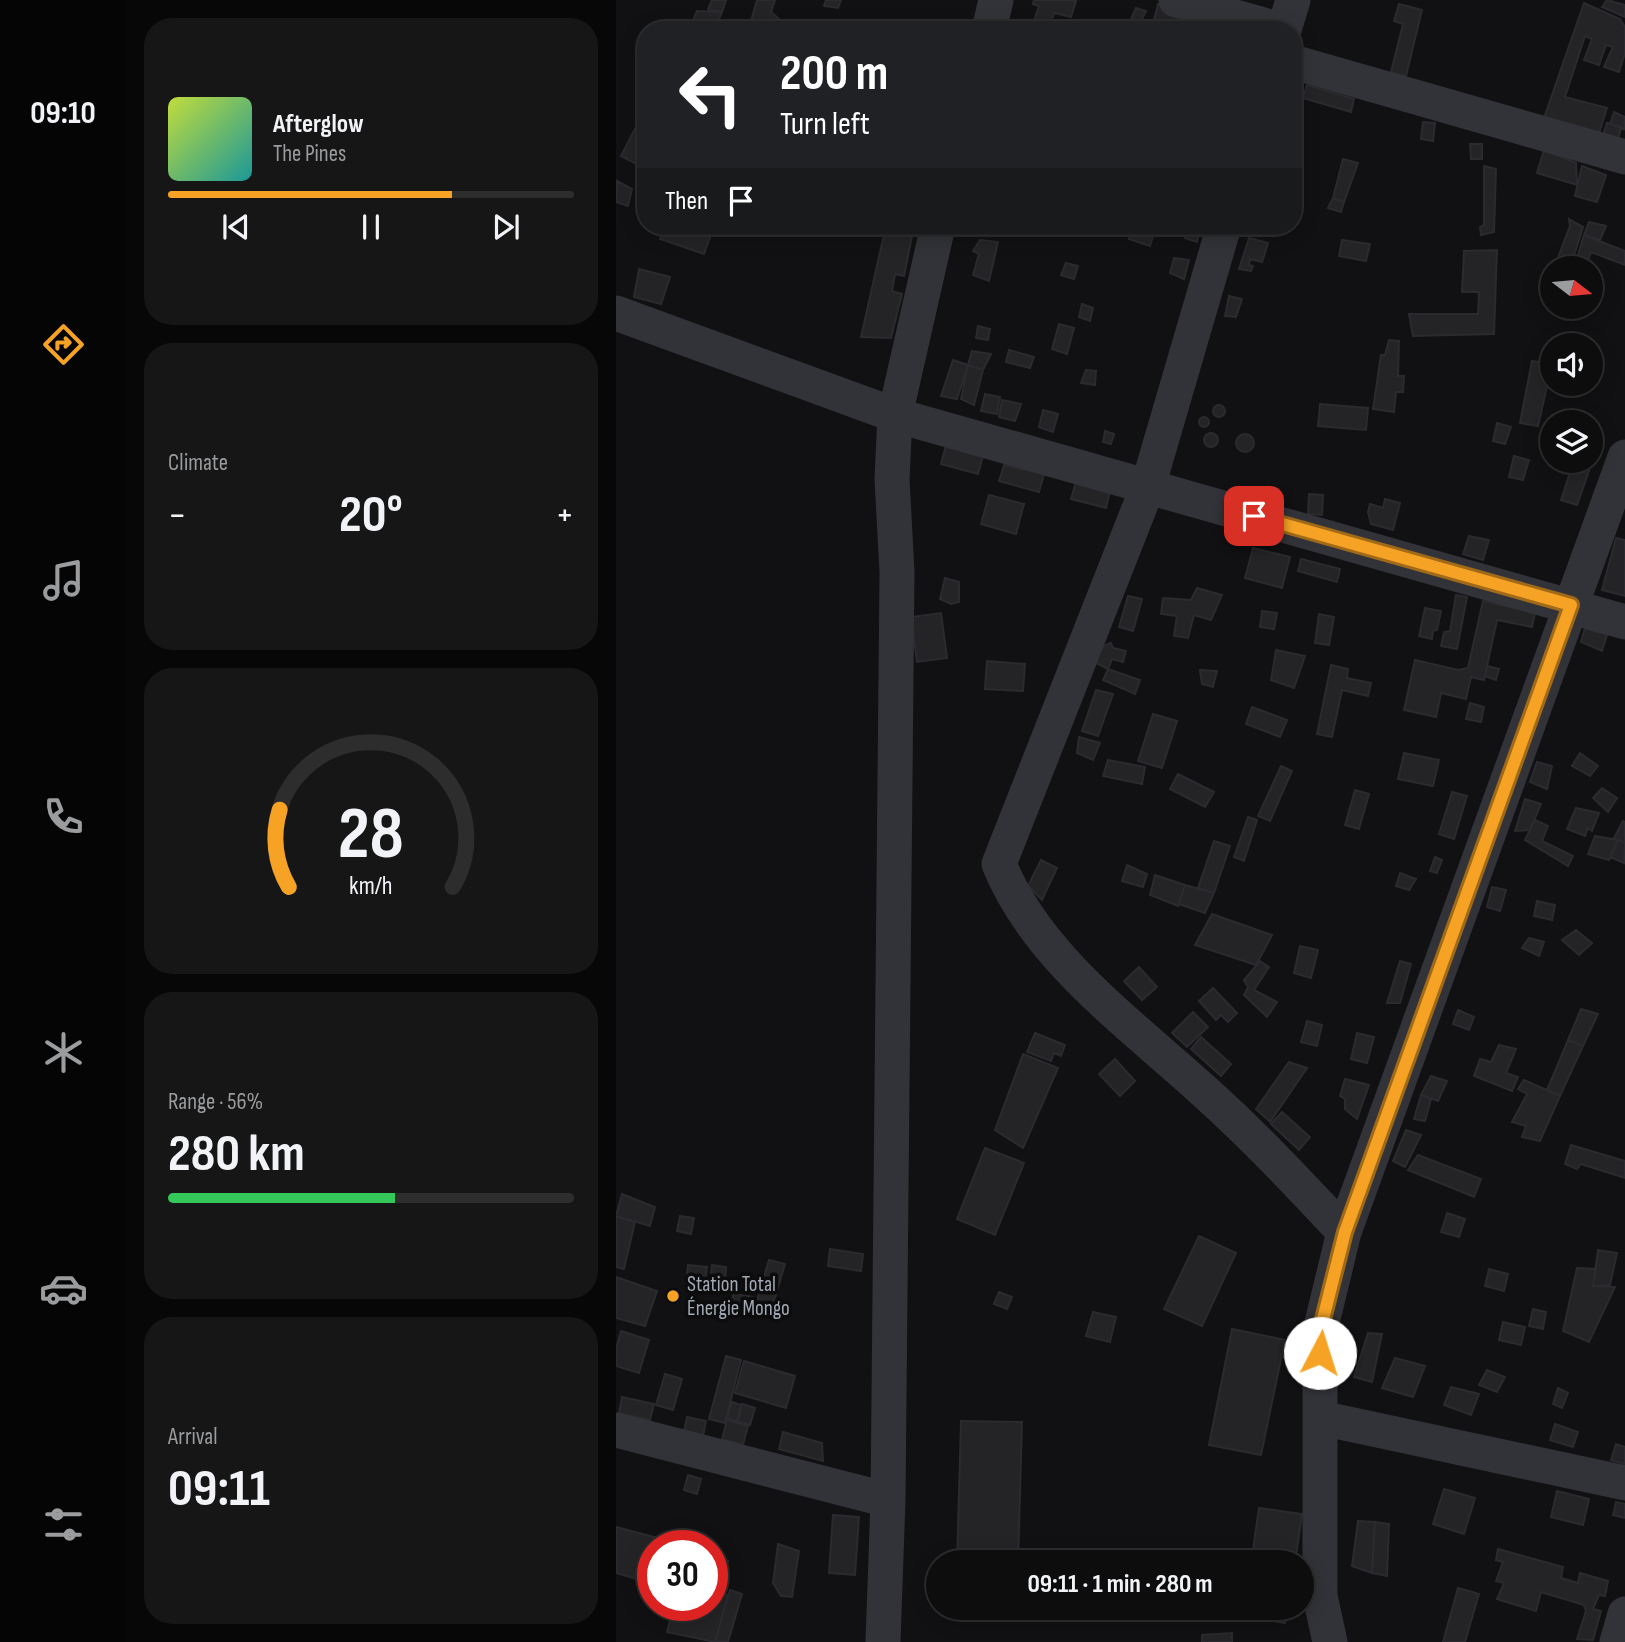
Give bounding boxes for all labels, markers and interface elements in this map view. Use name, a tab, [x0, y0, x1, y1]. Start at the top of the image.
text: 200 m	[780, 45, 888, 104]
icon: left	[665, 49, 756, 140]
text: 09:10	[30, 94, 96, 133]
text: Turn left	[780, 105, 870, 144]
text: Afterglow	[273, 109, 364, 140]
text: The Pines	[273, 140, 346, 168]
icon: arrive	[722, 182, 760, 220]
text: Then	[665, 186, 708, 217]
icon: previous	[217, 208, 255, 246]
icon: pause	[352, 208, 390, 246]
icon: next	[487, 208, 525, 246]
north arrow	[1540, 256, 1603, 318]
map controls	[1540, 256, 1603, 473]
icon: directions	[39, 320, 88, 369]
button: sound	[1540, 333, 1603, 396]
button: layers	[1540, 410, 1603, 473]
text: Climate	[168, 449, 228, 477]
text: 20°	[339, 484, 403, 547]
pin	[1224, 486, 1284, 546]
text: −	[168, 493, 187, 538]
text: +	[555, 493, 574, 538]
icon: arrive	[1235, 497, 1273, 535]
icon: music	[39, 556, 88, 605]
text: 28	[338, 791, 404, 879]
icon: phone	[39, 792, 88, 841]
text: km/h	[349, 871, 393, 902]
icon: climate	[39, 1028, 88, 1077]
text: Range · 56%	[168, 1088, 263, 1116]
text: 280 km	[168, 1123, 305, 1186]
icon: car	[39, 1264, 88, 1313]
place label: Station Total Énergie Mongo	[687, 1272, 790, 1321]
marker: Station Total Énergie Mongo	[665, 1288, 681, 1304]
position arrow	[1283, 1316, 1357, 1390]
text: Arrival	[168, 1423, 217, 1451]
text: 09:11	[168, 1458, 270, 1521]
icon: filters	[39, 1500, 88, 1549]
speed limit sign: 30	[637, 1530, 728, 1621]
text: 09:11 · 1 min · 280 m	[1027, 1569, 1213, 1600]

